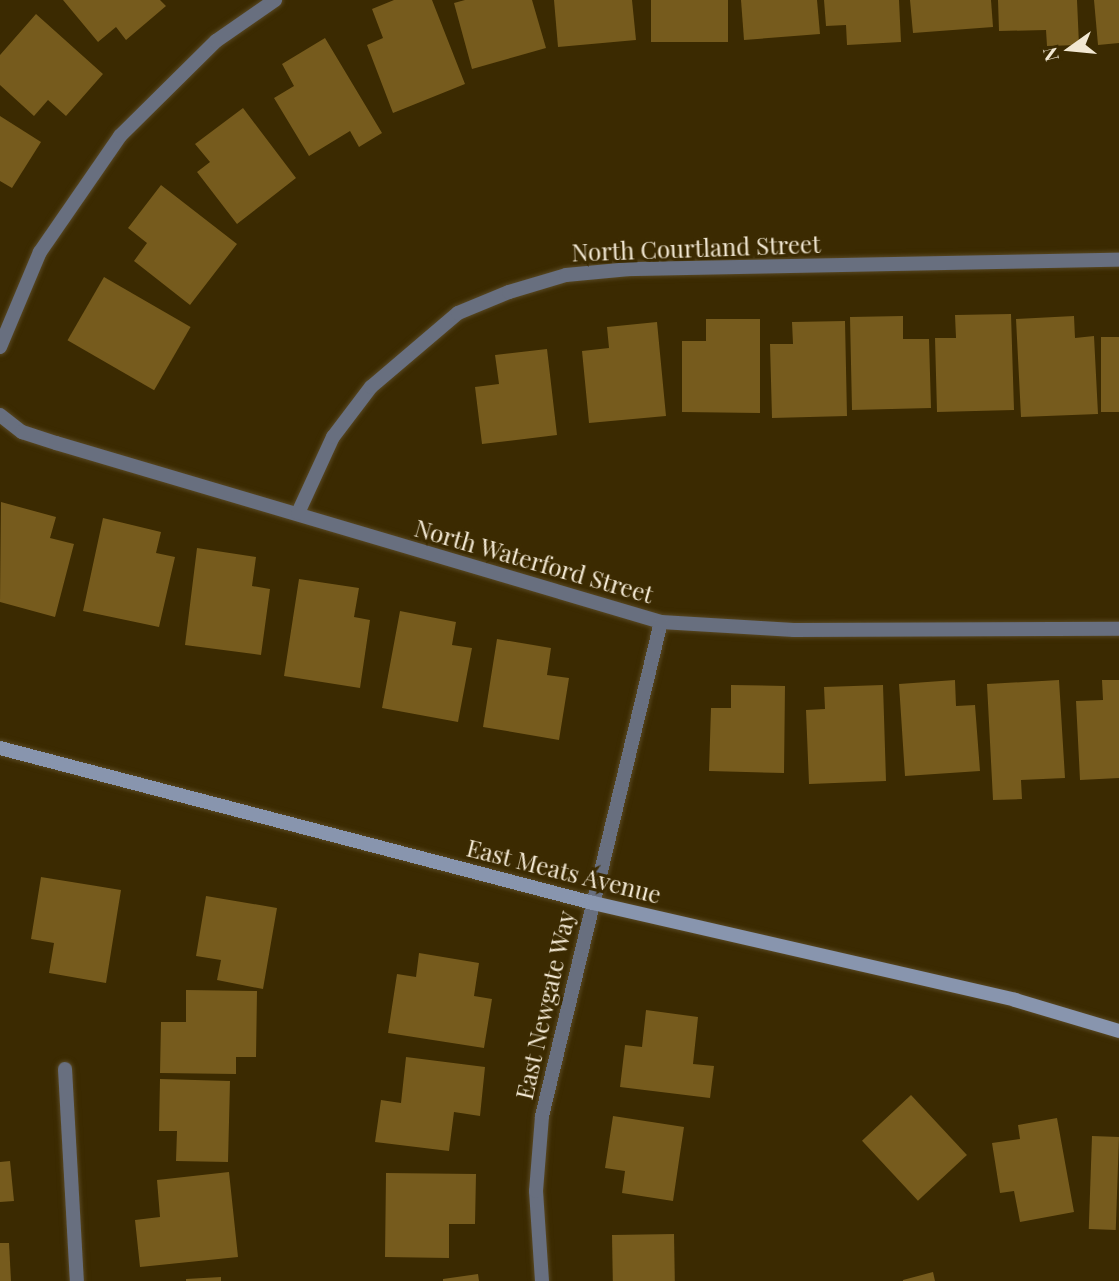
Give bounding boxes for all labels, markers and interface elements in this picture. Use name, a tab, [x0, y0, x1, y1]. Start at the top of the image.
north arrow	[1035, 14, 1105, 84]
text: N	[1035, 44, 1064, 64]
street label: North Courtland Street	[571, 229, 821, 267]
street label: North Waterford Street	[411, 513, 657, 609]
street label: East Meats Avenue	[463, 833, 665, 909]
street label: East Newgate Way	[509, 907, 581, 1103]

